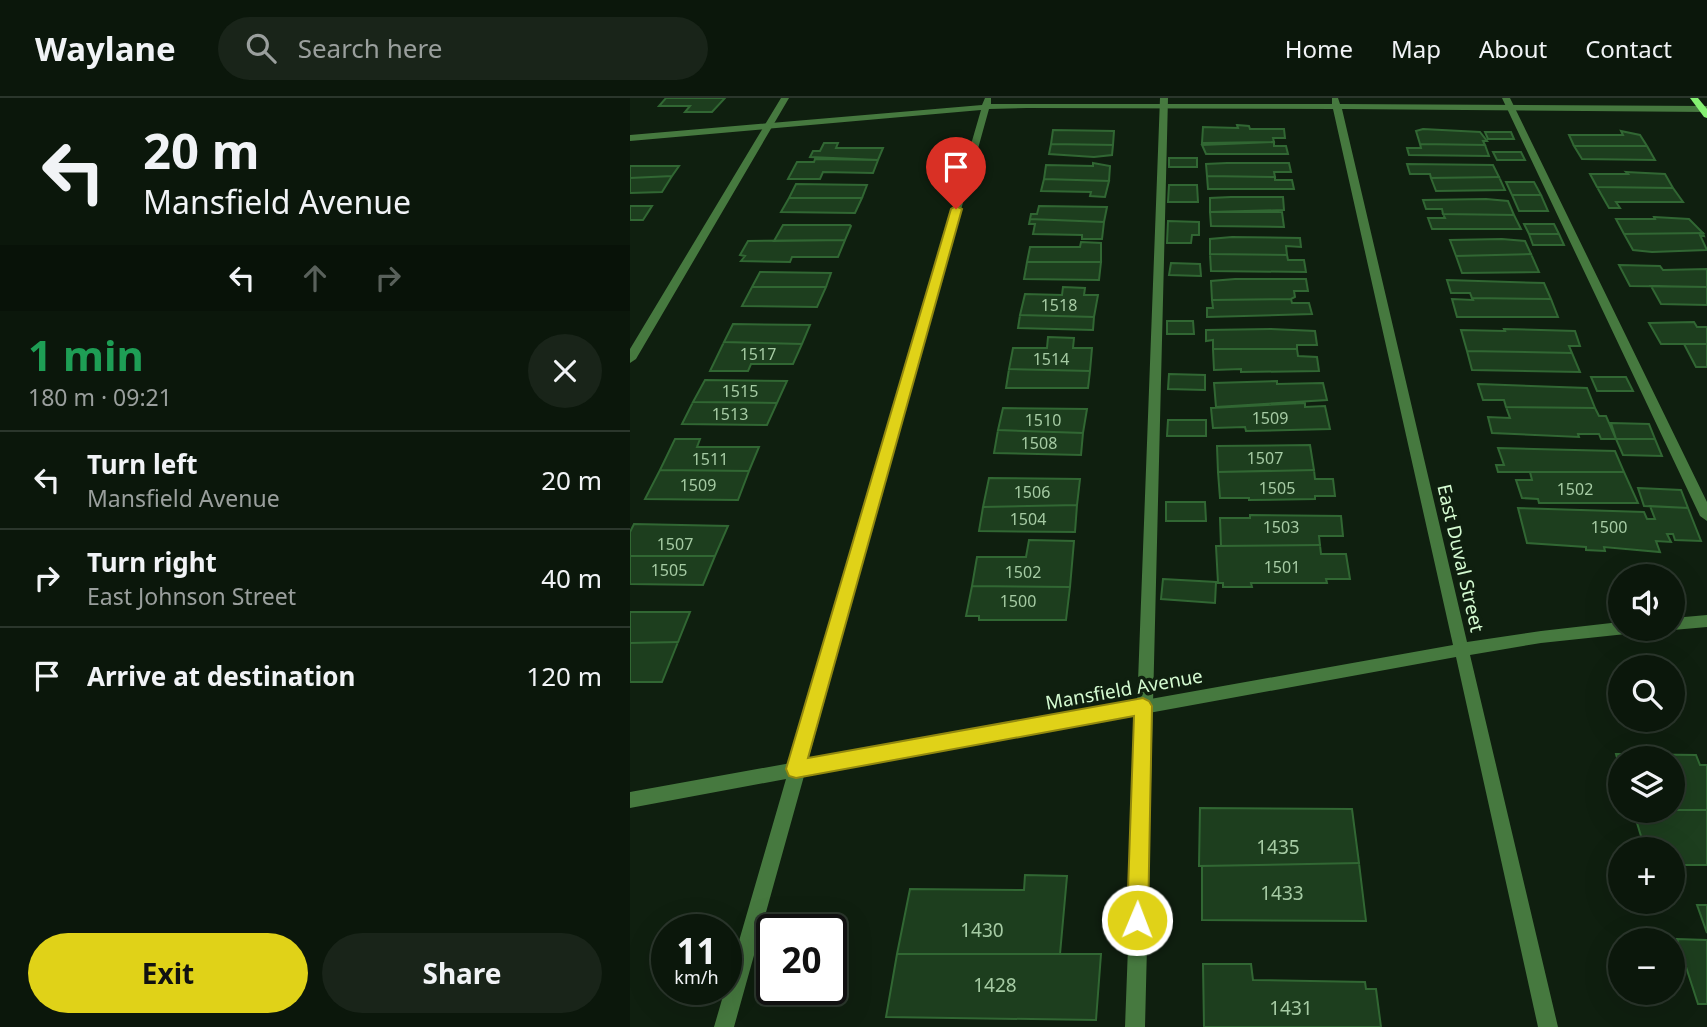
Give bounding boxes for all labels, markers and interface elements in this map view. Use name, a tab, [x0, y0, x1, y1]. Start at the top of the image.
search box	[218, 17, 708, 80]
text: Waylane	[35, 26, 176, 71]
icon: search	[242, 29, 280, 67]
text: Search here	[298, 30, 442, 66]
text: Home	[1285, 32, 1353, 65]
text: Map	[1391, 32, 1441, 65]
text: About	[1479, 32, 1547, 65]
text: Contact	[1585, 32, 1672, 65]
text: 20 m	[143, 117, 260, 183]
icon: left	[28, 126, 119, 217]
pin	[926, 137, 986, 209]
icon: arrive	[937, 148, 975, 186]
text: Mansfield Avenue	[143, 180, 411, 223]
icon: left	[223, 259, 261, 297]
icon: ahead	[296, 259, 334, 297]
icon: right	[369, 259, 407, 297]
house number: 1518	[1041, 294, 1077, 316]
text: 1 min	[28, 326, 144, 383]
button: close	[528, 334, 602, 408]
house number: 1517	[740, 343, 776, 365]
house number: 1514	[1033, 348, 1069, 370]
house number: 1515	[722, 380, 758, 402]
text: 180 m · 09:21	[28, 381, 172, 413]
house number: 1513	[712, 403, 748, 425]
house number: 1509	[1252, 407, 1288, 429]
house number: 1510	[1025, 409, 1061, 431]
house number: 1508	[1021, 432, 1057, 454]
text: Turn left	[87, 446, 198, 482]
house number: 1507	[1247, 447, 1283, 469]
house number: 1511	[692, 448, 728, 470]
icon: left	[28, 461, 66, 499]
text: 20 m	[541, 462, 602, 498]
house number: 1509	[680, 474, 716, 496]
house number: 1505	[1259, 477, 1295, 499]
house number: 1502	[1557, 478, 1593, 500]
house number: 1506	[1014, 481, 1050, 503]
text: Mansfield Avenue	[87, 482, 280, 514]
street label: East Duval Street	[1431, 482, 1491, 635]
house number: 1504	[1010, 508, 1046, 530]
house number: 1503	[1263, 516, 1299, 538]
house number: 1500	[1591, 516, 1627, 538]
house number: 1507	[657, 533, 693, 555]
text: Turn right	[87, 544, 217, 580]
house number: 1501	[1264, 556, 1300, 578]
icon: right	[28, 559, 66, 597]
house number: 1505	[651, 559, 687, 581]
text: 40 m	[541, 560, 602, 596]
house number: 1502	[1005, 561, 1041, 583]
map controls	[1608, 564, 1685, 1005]
button: sound	[1608, 564, 1685, 641]
text: East Johnson Street	[87, 580, 296, 612]
house number: 1500	[1000, 590, 1036, 612]
button: search	[1608, 655, 1685, 732]
icon: arrive	[28, 657, 66, 695]
text: Arrive at destination	[87, 658, 356, 694]
text: 120 m	[526, 658, 602, 694]
street label: Mansfield Avenue	[1043, 662, 1205, 716]
button: layers	[1608, 746, 1685, 823]
house number: 1435	[1256, 834, 1300, 860]
button: +	[1608, 837, 1685, 914]
house number: 1433	[1260, 880, 1304, 906]
position arrow	[1100, 883, 1174, 957]
speed limit sign: 20	[756, 914, 847, 1005]
house number: 1430	[960, 917, 1004, 943]
text: 11	[676, 927, 717, 974]
button: −	[1608, 928, 1685, 1005]
button: Exit	[28, 933, 308, 1013]
button: Share	[322, 933, 602, 1013]
text: km/h	[674, 965, 719, 989]
house number: 1428	[973, 972, 1017, 998]
house number: 1431	[1269, 995, 1313, 1021]

